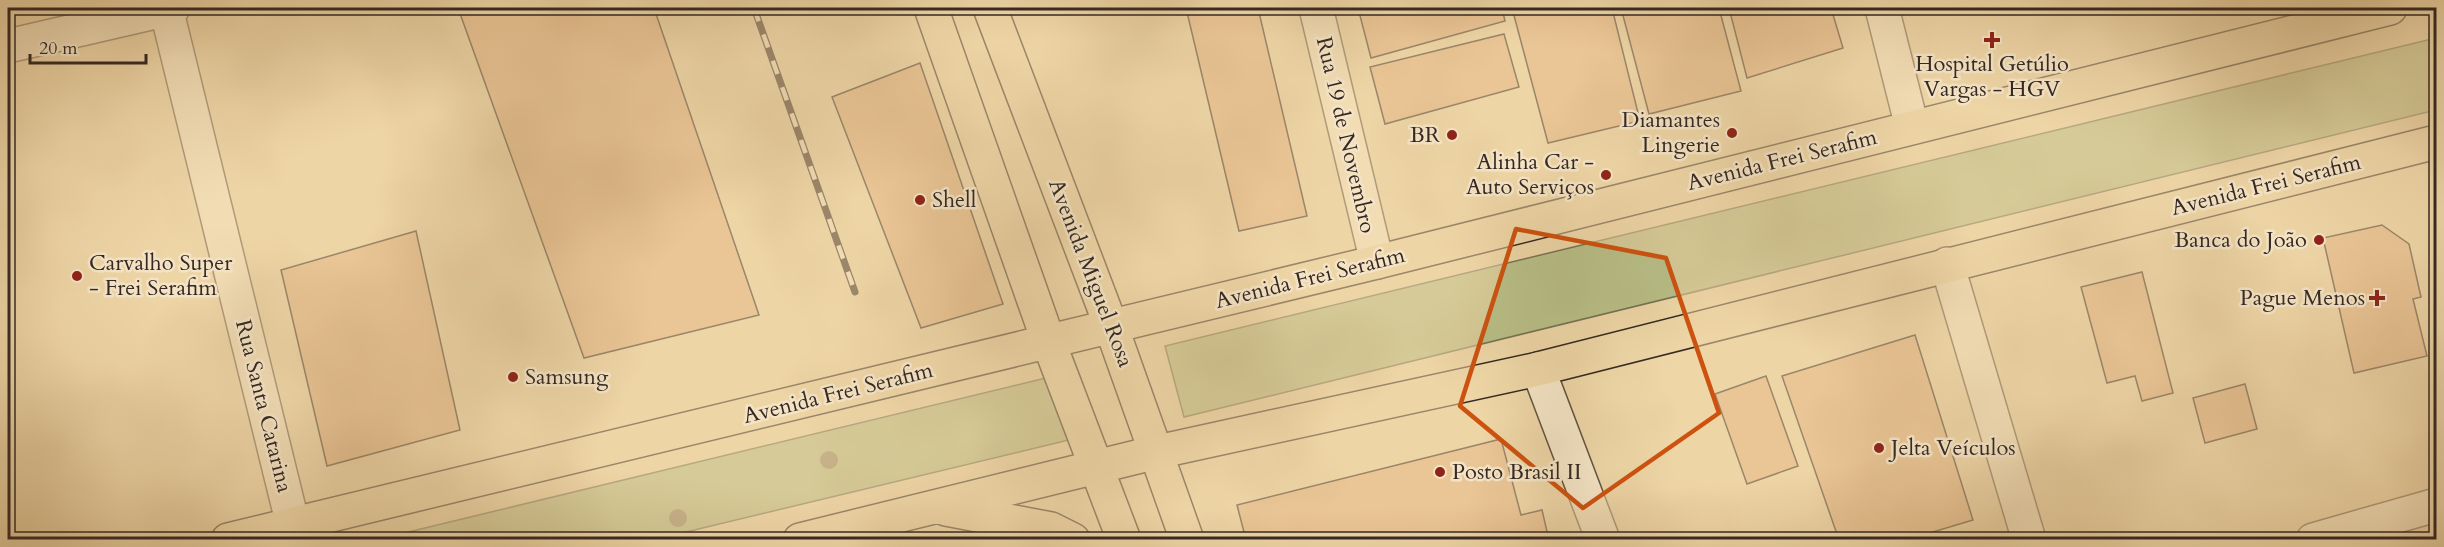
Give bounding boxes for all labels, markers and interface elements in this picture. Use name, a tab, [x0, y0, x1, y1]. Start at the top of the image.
scale bar	[30, 27, 146, 65]
marker: Hospital Getúlio Vargas - HGV	[1983, 31, 2001, 49]
street label: Rua 19 de Novembro	[1309, 34, 1383, 236]
text: 20 m	[39, 36, 78, 61]
place label: Hospital Getúlio Vargas - HGV	[1915, 49, 2069, 104]
place label: Diamantes Lingerie	[1622, 105, 1720, 160]
place label: BR	[1410, 120, 1441, 150]
street label: Avenida Frei Serafim	[1684, 122, 1880, 198]
marker: Diamantes Lingerie	[1725, 126, 1739, 140]
marker: BR	[1445, 128, 1459, 142]
place label: Alinha Car - Auto Serviços	[1466, 147, 1594, 202]
street label: Avenida Frei Serafim	[2168, 147, 2364, 223]
marker: Alinha Car - Auto Serviços	[1599, 168, 1613, 182]
street label: Avenida Miguel Rosa	[1041, 175, 1141, 372]
place label: Shell	[932, 185, 977, 215]
marker: Shell	[913, 193, 927, 207]
place label: Banca do João	[2174, 225, 2307, 255]
marker: Banca do João	[2312, 233, 2326, 247]
street label: Avenida Frei Serafim	[1212, 240, 1408, 316]
place label: Carvalho Super - Frei Serafim	[89, 248, 233, 303]
marker: Carvalho Super - Frei Serafim	[70, 269, 84, 283]
place label: Pague Menos	[2240, 283, 2365, 313]
marker: Pague Menos	[2370, 291, 2384, 305]
street label: Rua Santa Catarina	[228, 316, 300, 496]
street label: Avenida Frei Serafim	[740, 355, 936, 431]
place label: Samsung	[525, 362, 609, 392]
marker: Samsung	[506, 370, 520, 384]
place label: Jelta Veículos	[1888, 433, 2016, 463]
marker: Jelta Veículos	[1872, 441, 1886, 455]
place label: Posto Brasil II	[1452, 457, 1582, 487]
marker: Posto Brasil II	[1433, 465, 1447, 479]

